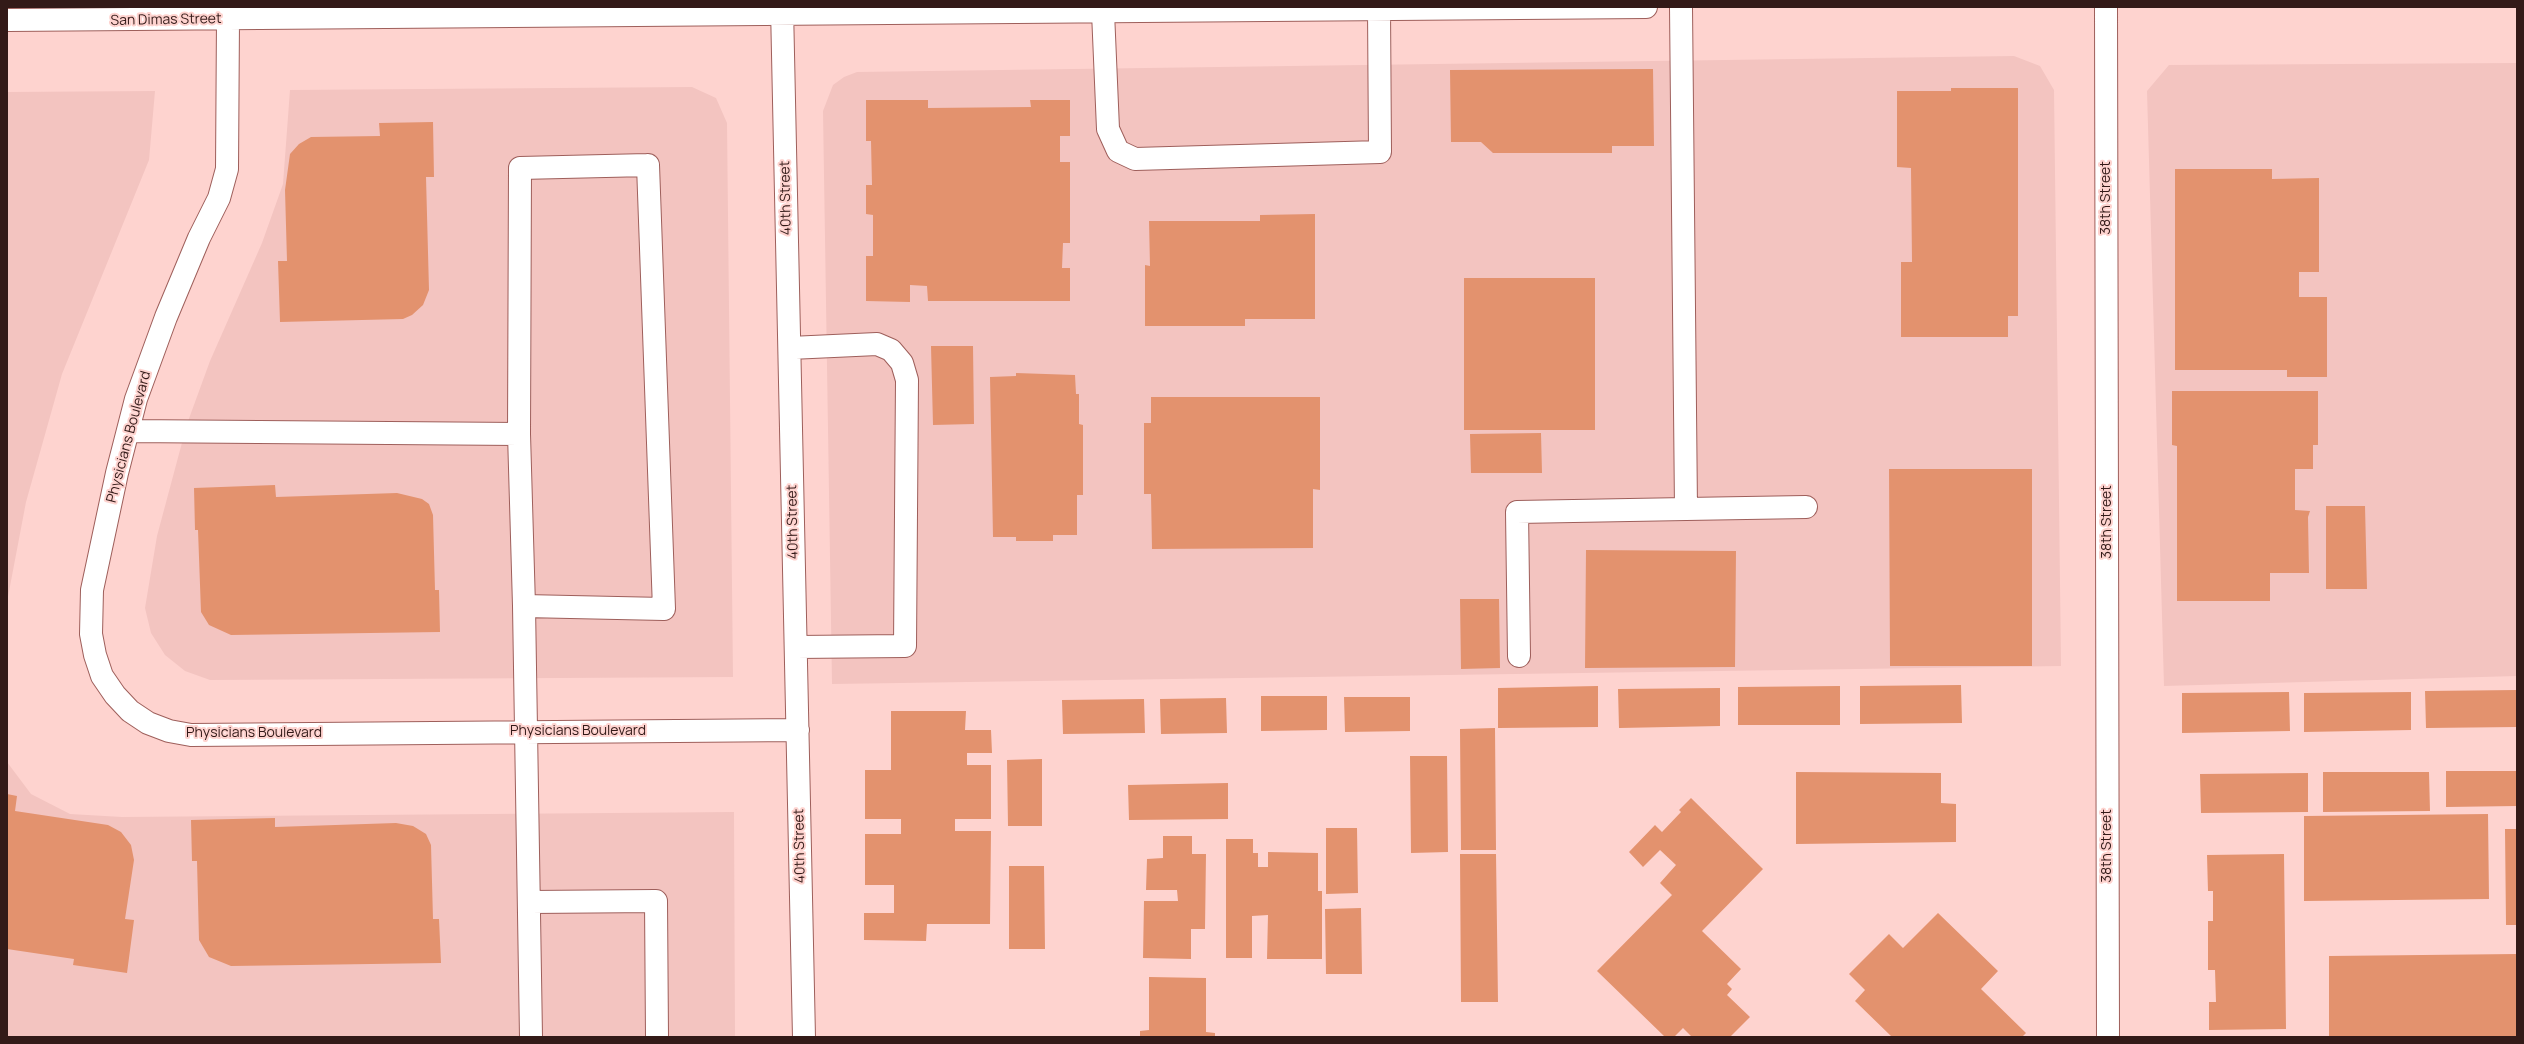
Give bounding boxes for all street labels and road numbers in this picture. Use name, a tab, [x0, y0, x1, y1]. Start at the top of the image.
street label: San Dimas Street	[110, 11, 222, 29]
street label: 40th Street	[777, 161, 795, 235]
street label: 38th Street	[2098, 161, 2114, 235]
street label: Physicians Boulevard	[103, 369, 155, 505]
street label: 40th Street	[784, 485, 802, 559]
street label: 38th Street	[2099, 485, 2115, 559]
street label: Physicians Boulevard	[510, 723, 646, 739]
street label: Physicians Boulevard	[186, 725, 322, 741]
street label: 40th Street	[791, 809, 809, 883]
street label: 38th Street	[2099, 809, 2115, 883]

